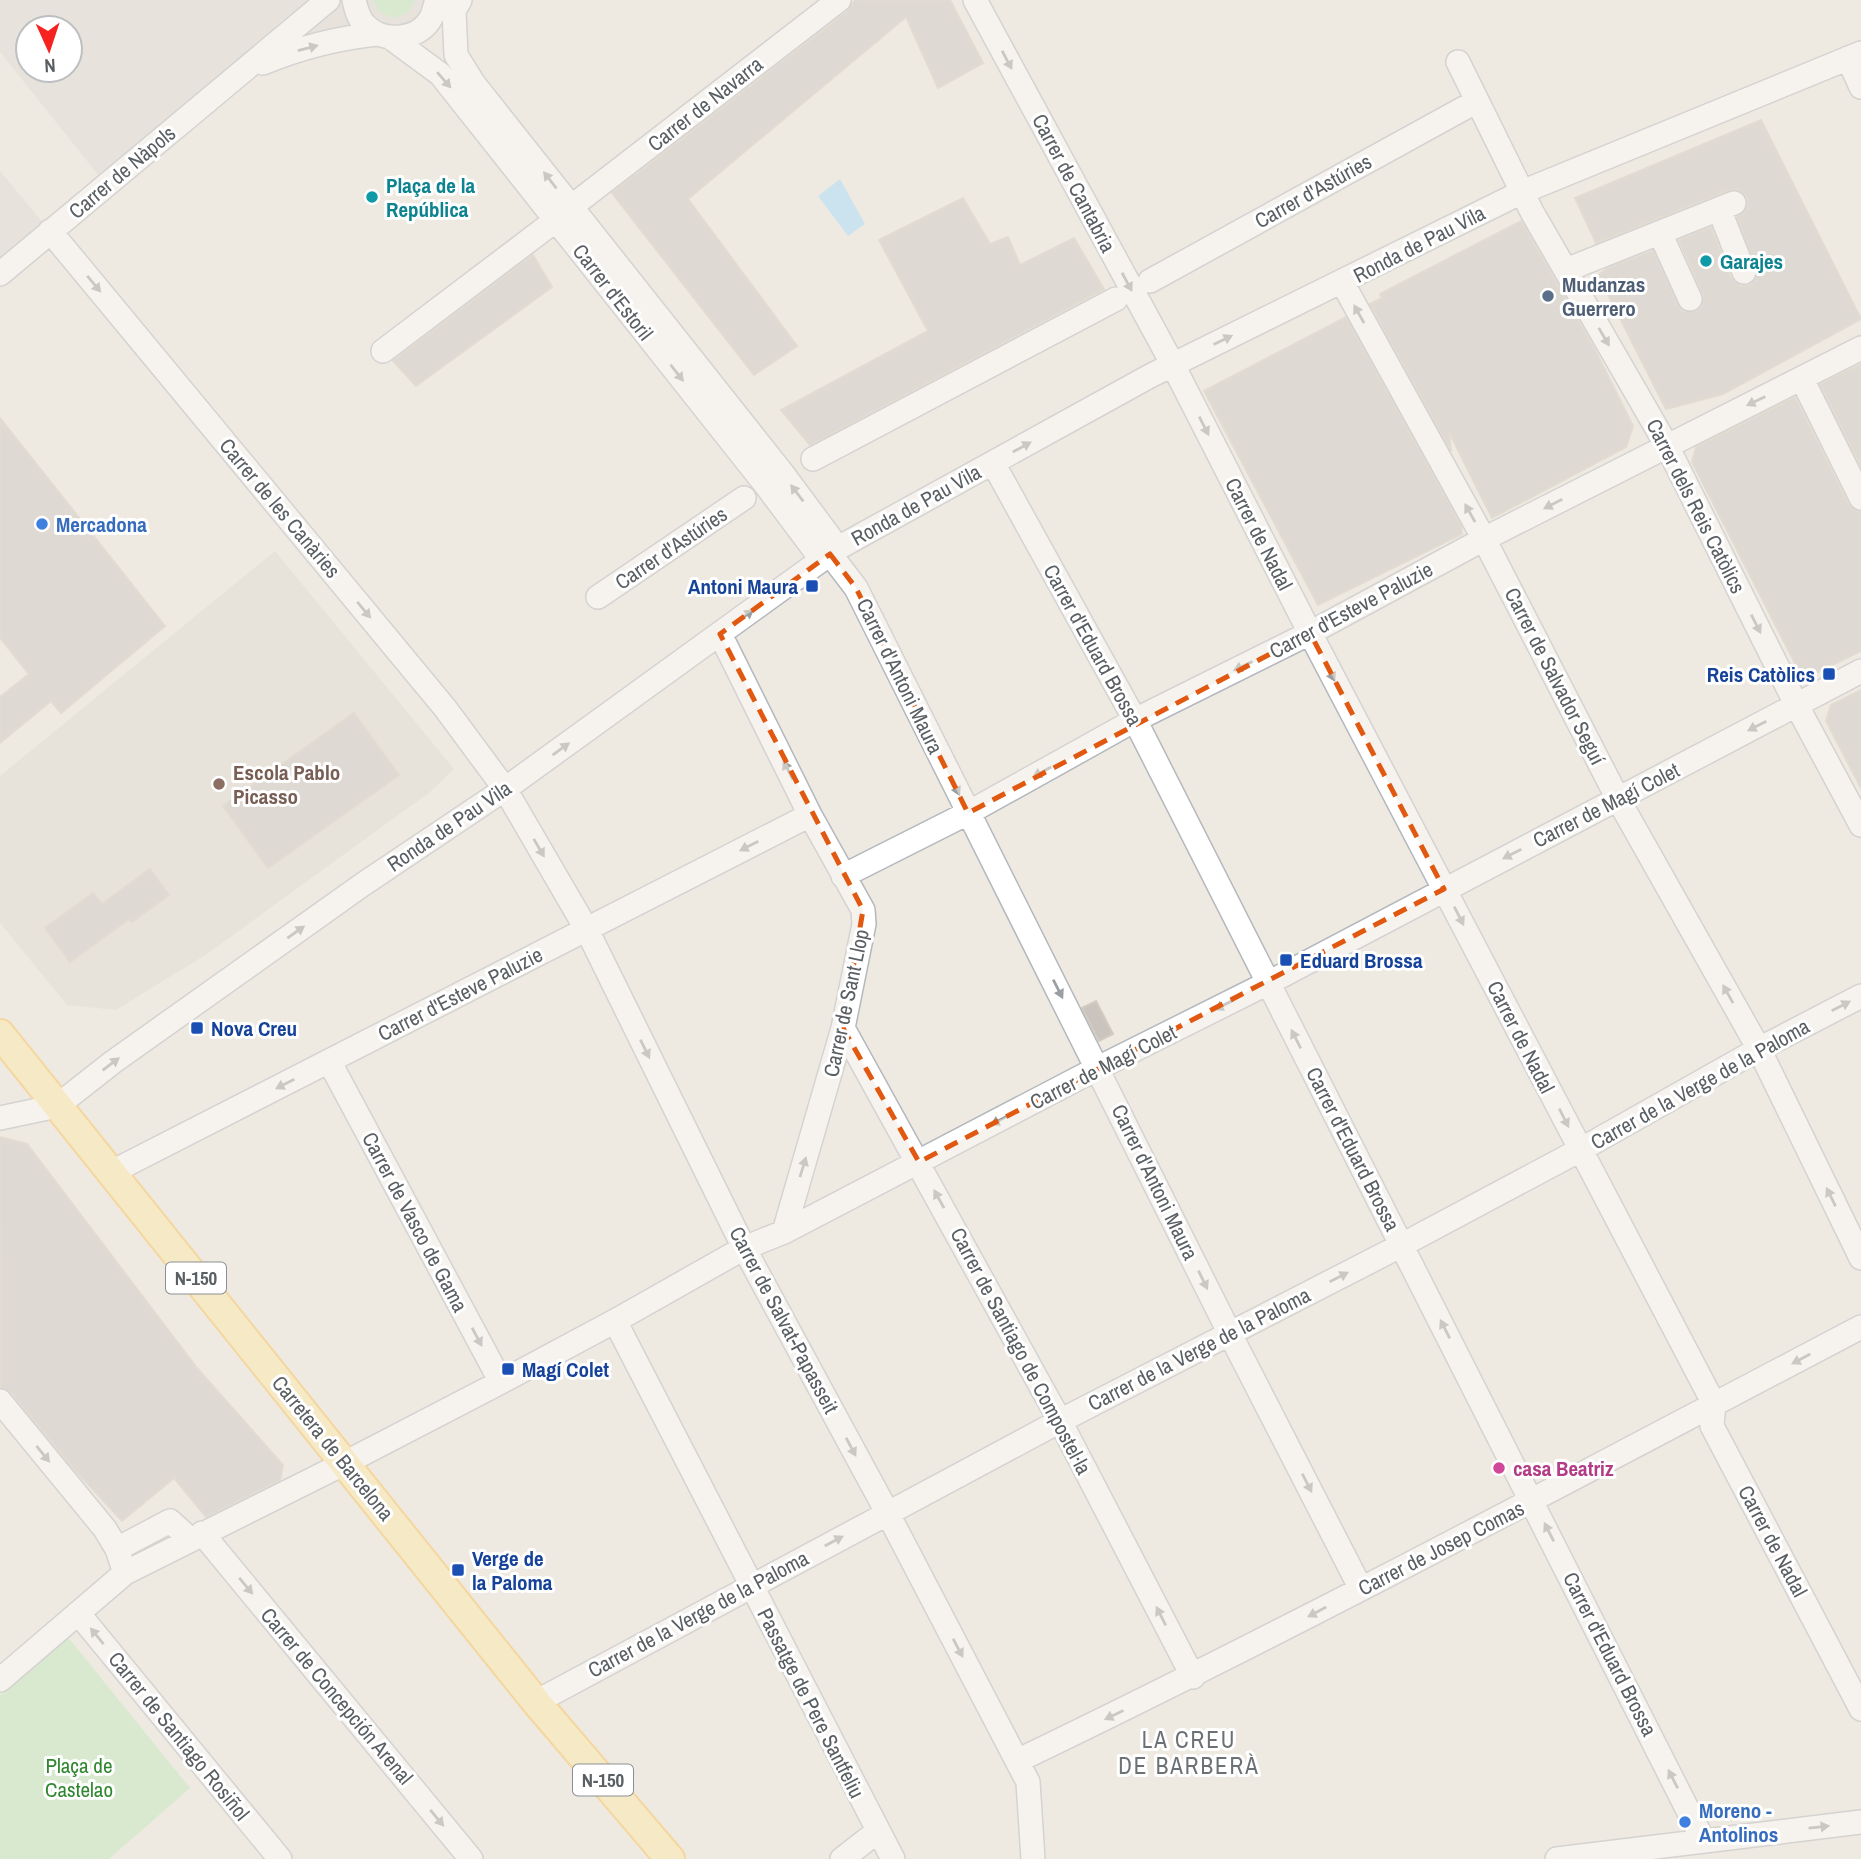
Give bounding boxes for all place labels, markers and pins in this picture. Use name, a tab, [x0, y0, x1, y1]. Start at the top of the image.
place label: Plaça de la República	[386, 171, 475, 224]
marker: Plaça de la República	[364, 189, 380, 205]
place label: Garajes	[1720, 247, 1783, 276]
marker: Garajes	[1698, 253, 1714, 269]
place label: Mudanzas Guerrero	[1562, 270, 1645, 323]
marker: Mudanzas Guerrero	[1540, 288, 1556, 304]
place label: Mercadona	[56, 510, 147, 539]
marker: Mercadona	[34, 516, 50, 532]
place label: Antoni Maura	[688, 572, 798, 601]
marker: Antoni Maura	[804, 578, 820, 594]
place label: Reis Catòlics	[1707, 660, 1815, 689]
marker: Reis Catòlics	[1821, 666, 1837, 682]
place label: Escola Pablo Picasso	[233, 758, 340, 811]
marker: Escola Pablo Picasso	[211, 776, 227, 792]
place label: Eduard Brossa	[1300, 946, 1423, 975]
marker: Eduard Brossa	[1278, 952, 1294, 968]
place label: Nova Creu	[211, 1014, 297, 1043]
marker: Nova Creu	[189, 1020, 205, 1036]
place label: Magí Colet	[522, 1355, 609, 1384]
marker: Magí Colet	[500, 1361, 516, 1377]
place label: casa Beatriz	[1513, 1454, 1614, 1483]
marker: casa Beatriz	[1491, 1460, 1507, 1476]
place label: Verge de la Paloma	[472, 1544, 553, 1597]
marker: Verge de la Paloma	[450, 1562, 466, 1578]
place label: Moreno - Antolinos	[1699, 1796, 1778, 1849]
marker: Moreno - Antolinos	[1677, 1814, 1693, 1830]

